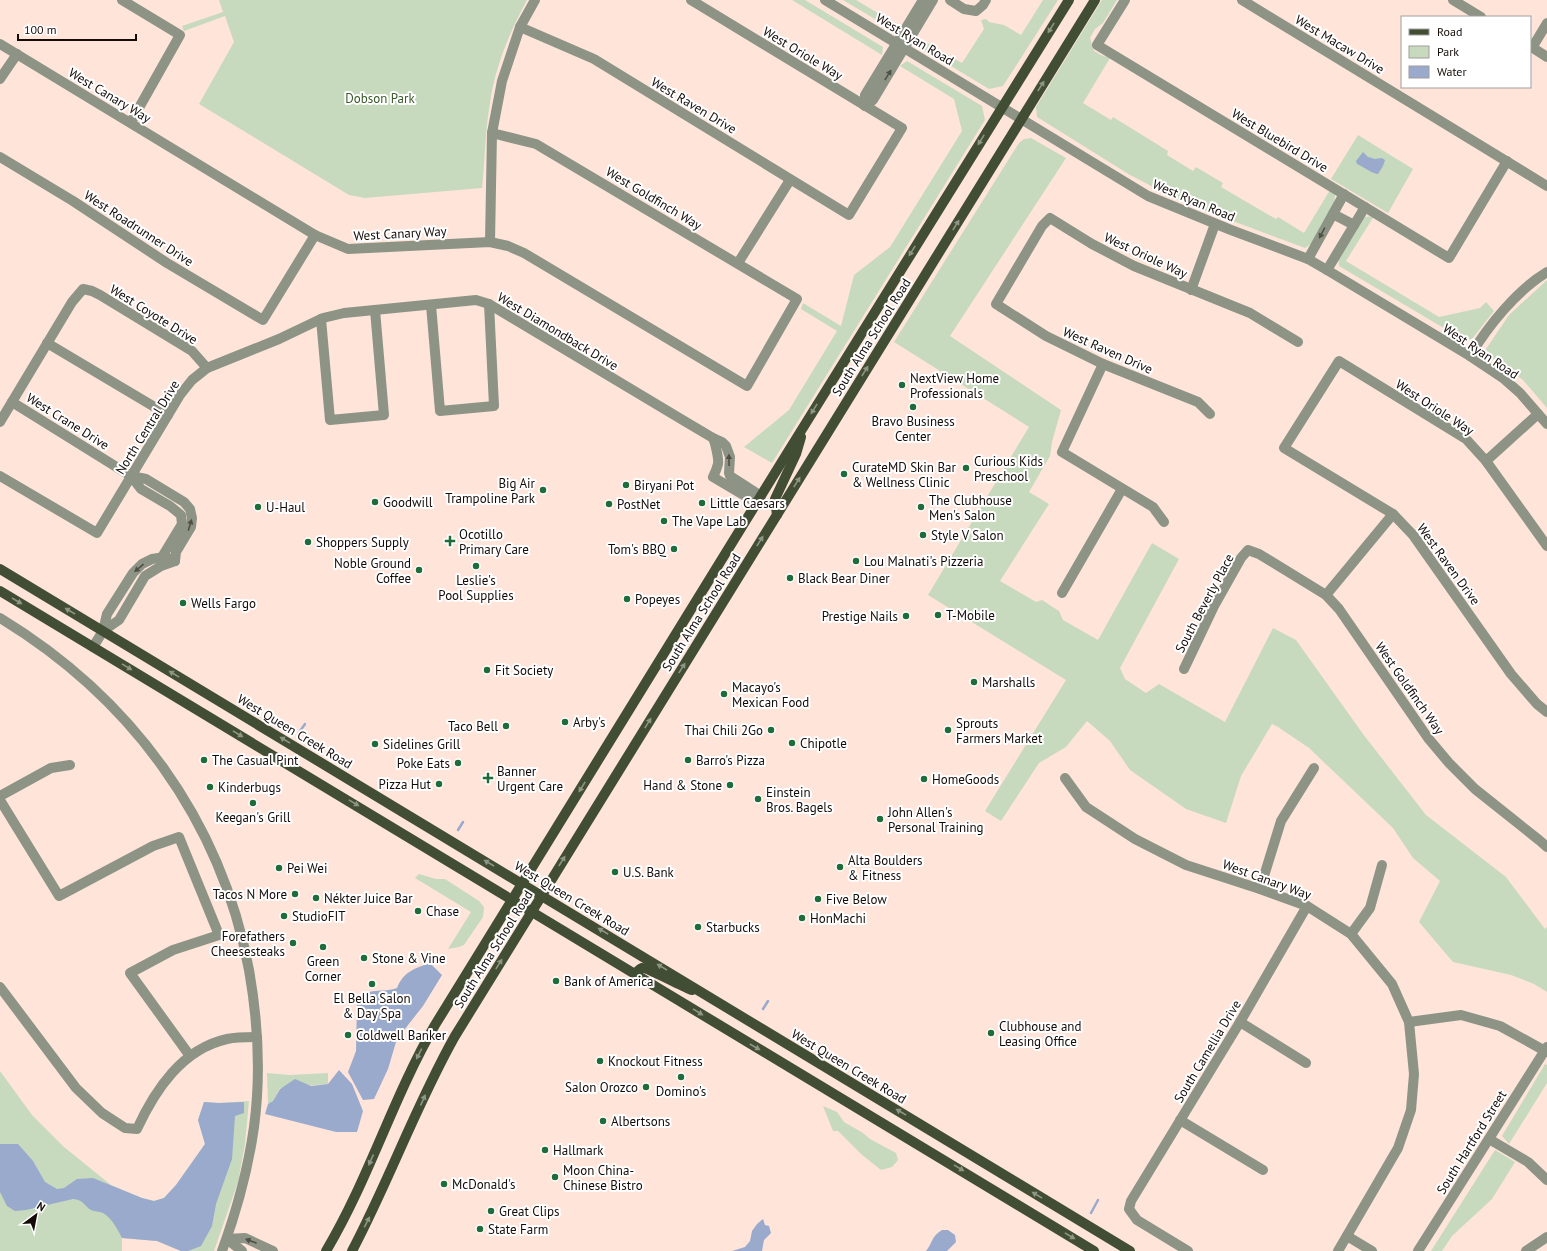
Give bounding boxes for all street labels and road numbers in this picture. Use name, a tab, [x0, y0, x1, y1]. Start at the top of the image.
street label: West Ryan Road	[873, 9, 957, 69]
street label: West Macaw Drive	[1292, 11, 1387, 78]
street label: West Oriole Way	[760, 23, 846, 84]
street label: West Canary Way	[65, 64, 154, 127]
street label: West Raven Drive	[648, 73, 740, 138]
street label: West Bluebird Drive	[1228, 105, 1331, 176]
street label: West Goldfinch Way	[603, 163, 705, 234]
street label: West Ryan Road	[1150, 175, 1238, 225]
street label: West Roadrunner Drive	[81, 187, 197, 270]
street label: West Canary Way	[353, 223, 447, 244]
street label: West Oriole Way	[1101, 229, 1190, 282]
street label: South Alma School Road	[828, 275, 915, 399]
street label: West Coyote Drive	[107, 281, 201, 348]
street label: West Diamondback Drive	[494, 289, 621, 374]
street label: West Ryan Road	[1439, 320, 1522, 383]
street label: West Raven Drive	[1060, 323, 1155, 378]
street label: West Oriole Way	[1392, 376, 1477, 439]
street label: North Central Drive	[112, 377, 183, 478]
street label: West Crane Drive	[23, 389, 112, 454]
street label: West Raven Drive	[1413, 520, 1484, 608]
street label: South Alma School Road	[658, 550, 745, 674]
street label: South Beverly Place	[1171, 551, 1238, 656]
street label: West Goldfinch Way	[1371, 639, 1448, 738]
street label: West Queen Creek Road	[234, 690, 355, 773]
street label: West Canary Way	[1220, 856, 1314, 903]
street label: West Queen Creek Road	[511, 857, 632, 940]
street label: South Alma School Road	[450, 887, 537, 1011]
street label: South Camellia Drive	[1170, 997, 1245, 1106]
street label: West Queen Creek Road	[788, 1025, 909, 1108]
street label: South Hartford Street	[1433, 1087, 1511, 1197]

